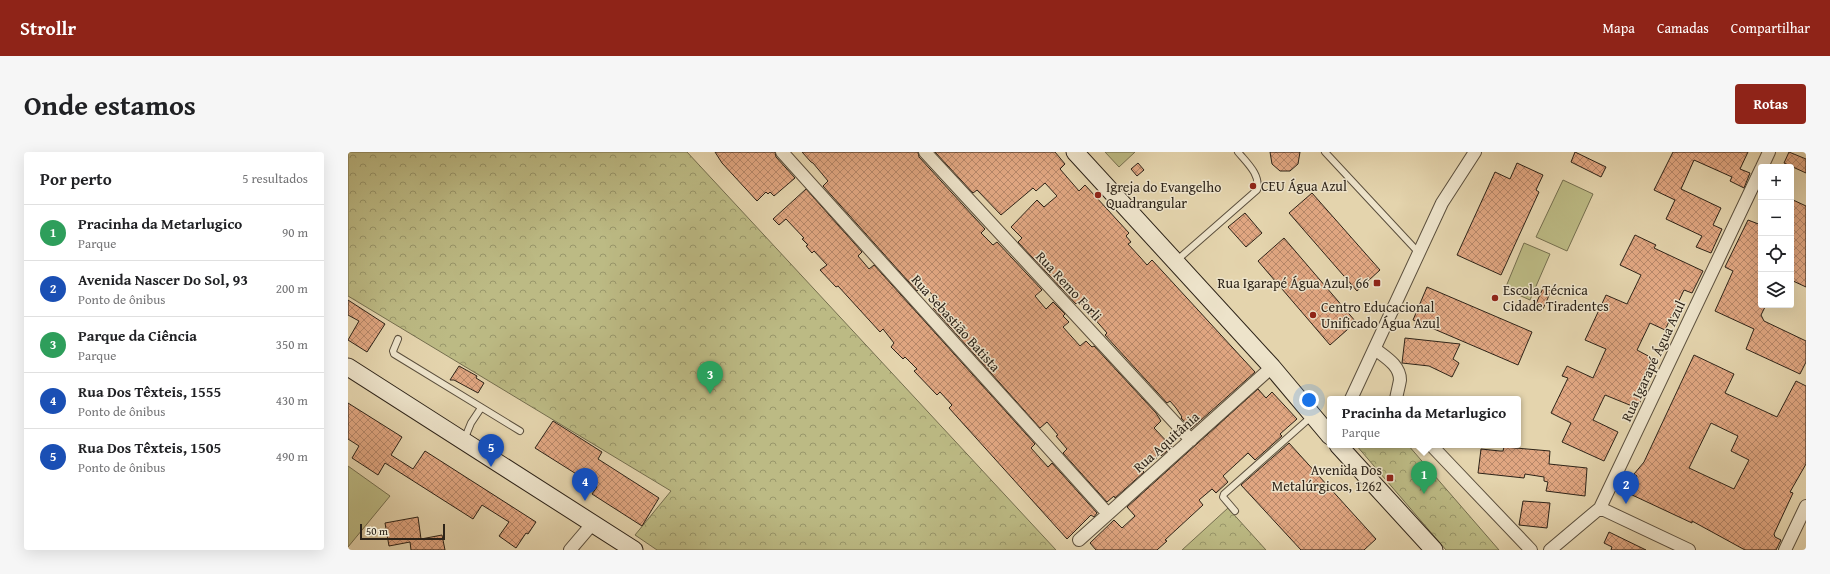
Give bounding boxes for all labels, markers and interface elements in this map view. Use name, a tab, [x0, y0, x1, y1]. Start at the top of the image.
text: Strollr	[20, 14, 76, 42]
text: Mapa	[1603, 18, 1635, 38]
text: Camadas	[1657, 18, 1709, 38]
text: Compartilhar	[1731, 18, 1810, 38]
text: Onde estamos	[24, 84, 196, 125]
button: Rotas	[1735, 84, 1806, 124]
map controls	[1758, 164, 1794, 308]
button: +	[1758, 164, 1794, 200]
text: Por perto	[40, 166, 112, 191]
text: 5 resultados	[242, 169, 308, 188]
place label: CEU Água Azul	[1261, 176, 1347, 196]
place label: Igreja do Evangelho Quadrangular	[1106, 177, 1221, 213]
marker: CEU Água Azul	[1248, 181, 1258, 191]
marker: Igreja do Evangelho Quadrangular	[1093, 190, 1103, 200]
button: −	[1758, 200, 1794, 236]
text: Pracinha da Metarlugico	[78, 213, 242, 234]
text: 1	[50, 223, 56, 242]
text: 90 m	[282, 223, 308, 242]
text: Parque	[78, 234, 116, 253]
button: locate	[1758, 236, 1794, 272]
street label: Rua Remo Forli	[1031, 247, 1107, 325]
text: Avenida Nascer Do Sol, 93	[78, 269, 248, 290]
street label: Rua Sebastião Batista	[907, 270, 1005, 376]
button: layers	[1758, 272, 1794, 308]
place label: Rua Igarapé Água Azul, 66	[1218, 273, 1369, 293]
marker: Rua Igarapé Água Azul, 66	[1372, 278, 1382, 288]
text: 2	[50, 279, 56, 298]
text: 200 m	[276, 279, 308, 298]
place label: Escola Técnica Cidade Tiradentes	[1503, 280, 1609, 316]
text: Ponto de ônibus	[78, 290, 165, 309]
marker: Escola Técnica Cidade Tiradentes	[1490, 293, 1500, 303]
place label: Centro Educacional Unificado Água Azul	[1321, 297, 1440, 333]
street label: Rua Igarapé Água Azul	[1616, 297, 1690, 425]
marker: Centro Educacional Unificado Água Azul	[1308, 310, 1318, 320]
text: Parque da Ciência	[78, 325, 197, 346]
text: 3	[50, 335, 56, 354]
text: 350 m	[276, 335, 308, 354]
text: Parque	[78, 346, 116, 365]
pin: 3	[697, 361, 723, 394]
text: Rua Dos Têxteis, 1555	[78, 381, 221, 402]
your location	[1299, 390, 1319, 410]
text: 4	[50, 391, 56, 410]
text: 430 m	[276, 391, 308, 410]
popup	[1327, 396, 1521, 448]
text: Ponto de ônibus	[78, 402, 165, 421]
text: Pracinha da Metarlugico	[1342, 402, 1506, 423]
street label: Rua Aquitânia	[1129, 407, 1204, 477]
text: Parque	[1342, 423, 1380, 442]
pin: 5	[478, 434, 504, 467]
text: Rua Dos Têxteis, 1505	[78, 437, 221, 458]
text: 5	[50, 447, 56, 466]
text: 490 m	[276, 447, 308, 466]
text: Ponto de ônibus	[78, 458, 165, 477]
place label: Avenida Dos Metalúrgicos, 1262	[1272, 460, 1382, 496]
pin: 1	[1411, 461, 1437, 494]
pin: 4	[572, 468, 598, 501]
pin: 2	[1613, 471, 1639, 504]
marker: Avenida Dos Metalúrgicos, 1262	[1385, 473, 1395, 483]
scale bar	[360, 522, 445, 541]
text: 50 m	[366, 523, 388, 539]

